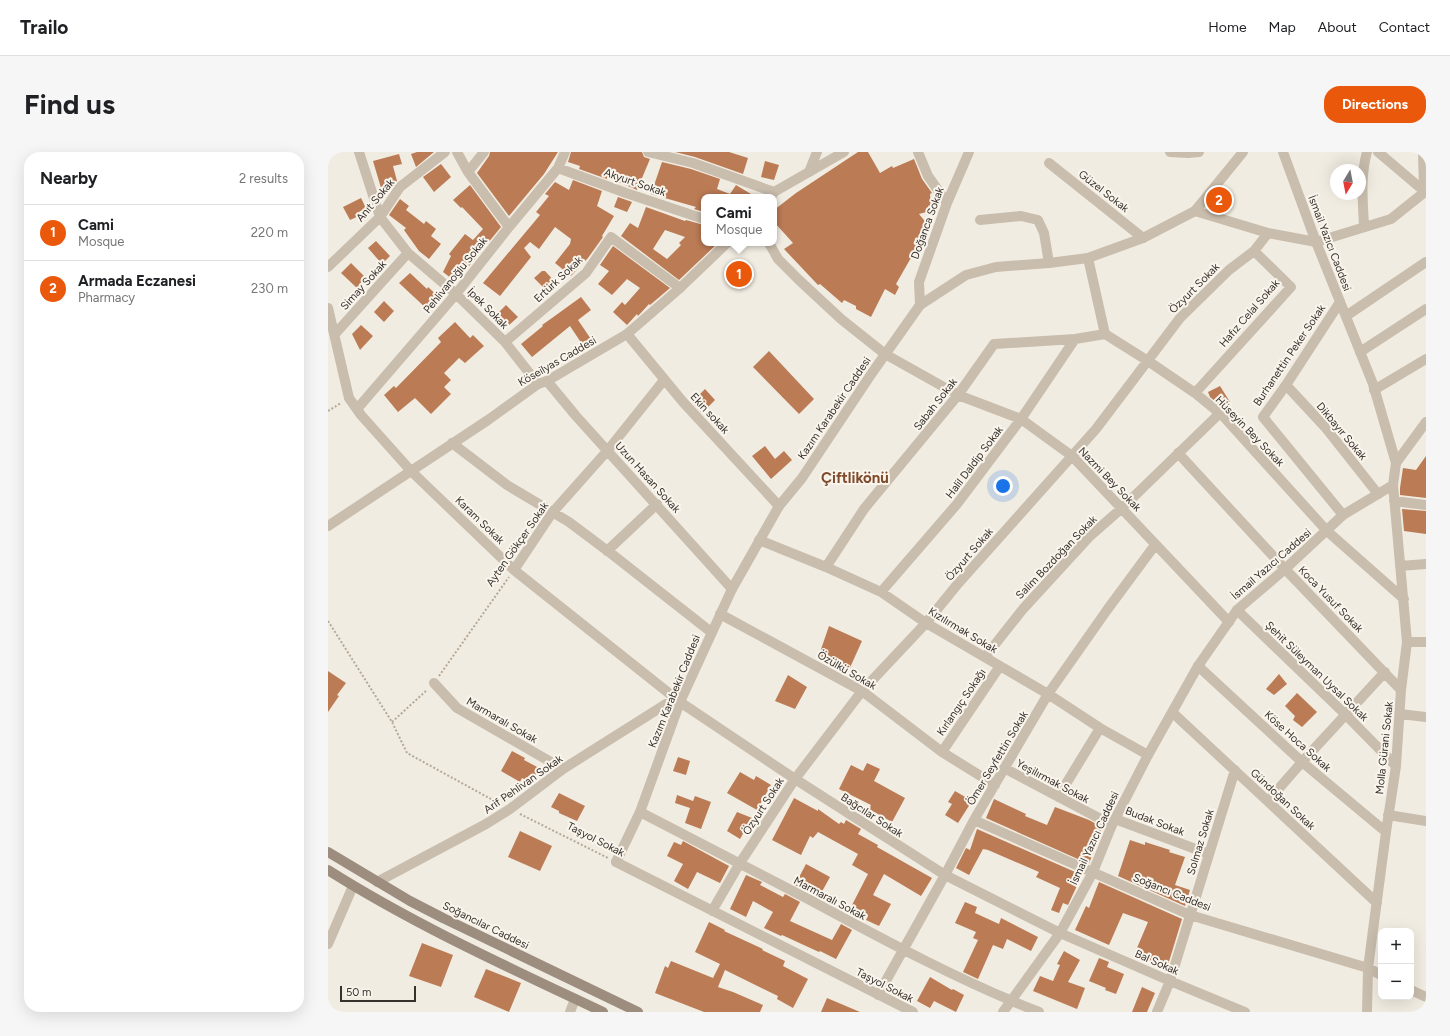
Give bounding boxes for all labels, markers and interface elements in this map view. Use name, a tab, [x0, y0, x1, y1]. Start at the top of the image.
text: Trailo	[20, 16, 68, 39]
text: Home	[1208, 19, 1247, 36]
text: Map	[1269, 19, 1296, 36]
text: About	[1318, 19, 1357, 36]
text: Contact	[1379, 19, 1430, 36]
button: Directions	[1324, 86, 1426, 123]
text: Find us	[24, 87, 115, 121]
north arrow	[1330, 164, 1366, 200]
street label: Akyurt Sokak	[602, 166, 668, 199]
text: Nearby	[40, 168, 98, 188]
street label: Güzel Sokak	[1076, 168, 1132, 215]
text: 2 results	[239, 171, 288, 186]
street label: Anıt Sokak	[354, 176, 398, 225]
street label: Doğanca Sokak	[908, 185, 947, 261]
pin: 2	[1206, 185, 1232, 215]
street label: İsmail Yazıcı Caddesi	[1305, 193, 1354, 293]
popup	[701, 194, 777, 246]
text: Cami	[716, 204, 752, 222]
text: Cami	[78, 216, 114, 234]
text: Mosque	[716, 222, 762, 237]
text: 1	[50, 225, 56, 240]
text: 220 m	[251, 225, 288, 240]
text: Mosque	[78, 234, 124, 249]
street label: Pehlivanoğlu Sokak	[421, 234, 490, 316]
street label: Ertürk Sokak	[531, 253, 586, 305]
street label: Simay Sokak	[338, 257, 389, 313]
pin: 1	[726, 259, 752, 289]
street label: Özyurt Sokak	[1166, 259, 1223, 316]
text: Armada Eczanesi	[78, 272, 196, 290]
street label: Hafız Celal Sokak	[1217, 276, 1283, 350]
text: 2	[49, 281, 57, 296]
text: 230 m	[251, 281, 288, 296]
street label: İpek Sokak	[464, 285, 511, 332]
text: Pharmacy	[78, 290, 135, 305]
street label: Burhanettin Peker Sokak	[1251, 302, 1329, 408]
street label: Köseilyas Caddesi	[516, 334, 599, 389]
street label: Kazım Karabekir Caddesi	[795, 355, 874, 462]
street label: Sabah Sokak	[911, 375, 960, 433]
street label: Ekin sokak	[688, 390, 732, 437]
street label: Hüseyin Bey Sokak	[1213, 393, 1287, 470]
street label: Dikbayır Sokak	[1314, 400, 1370, 463]
street label: Halil Daldip Sokak	[943, 423, 1006, 501]
street label: Uzun Hasan Sokak	[612, 439, 683, 516]
street label: Nazmi Bey Sokak	[1076, 444, 1144, 515]
district label: Çiftlikönü	[821, 469, 889, 487]
your location	[993, 476, 1013, 496]
street label: Karam Sokak	[453, 494, 507, 547]
street label: Ayten Gökçer Sokak	[483, 499, 552, 589]
street label: Salim Bozdoğan Sokak	[1013, 512, 1100, 602]
street label: Özyurt Sokak	[942, 524, 996, 583]
street label: İsmail Yazıcı Caddesi	[1229, 526, 1314, 603]
street label: Koca Yusuf Sokak	[1296, 564, 1366, 636]
street label: Kızılırmak Sokak	[926, 605, 1000, 656]
street label: Şehit Süleyman Uysal Sokak	[1263, 619, 1371, 724]
street label: Kazım Karabekir Caddesi	[646, 633, 703, 750]
street label: Özülkü Sokak	[815, 647, 880, 693]
street label: Kırlangıç Sokağı	[934, 666, 989, 738]
street label: Marmaralı Sokak	[464, 695, 540, 746]
street label: Molla Gürani Sokak	[1373, 700, 1396, 795]
street label: Ömer Seyfettin Sokak	[963, 708, 1031, 808]
street label: Köse Hoca Sokak	[1262, 708, 1334, 775]
street label: Arif Pehlivan Sokak	[481, 752, 566, 816]
street label: Yeşilırmak Sokak	[1014, 757, 1092, 806]
street label: Gündoğan Sokak	[1248, 766, 1318, 833]
street label: Özyurt Sokak	[739, 774, 787, 837]
street label: İsmail Yazıcı Caddesi	[1067, 789, 1122, 887]
street label: Bağcılar Sokak	[838, 791, 906, 841]
street label: Budak Sokak	[1123, 804, 1187, 839]
street label: Solmaz Sokak	[1184, 807, 1217, 877]
street label: Taşyol Sokak	[565, 819, 627, 860]
street label: Soğancı Caddesi	[1131, 871, 1213, 914]
street label: Marmaralı Sokak	[791, 874, 869, 923]
street label: Soğancılar Caddesi	[440, 899, 531, 952]
map controls	[1378, 928, 1414, 1000]
button: +	[1378, 928, 1414, 964]
street label: Bal Sokak	[1133, 947, 1181, 978]
button: −	[1378, 964, 1414, 1000]
street label: Taşyol Sokak	[854, 965, 916, 1006]
scale bar	[340, 984, 416, 1003]
text: 50 m	[346, 986, 371, 999]

